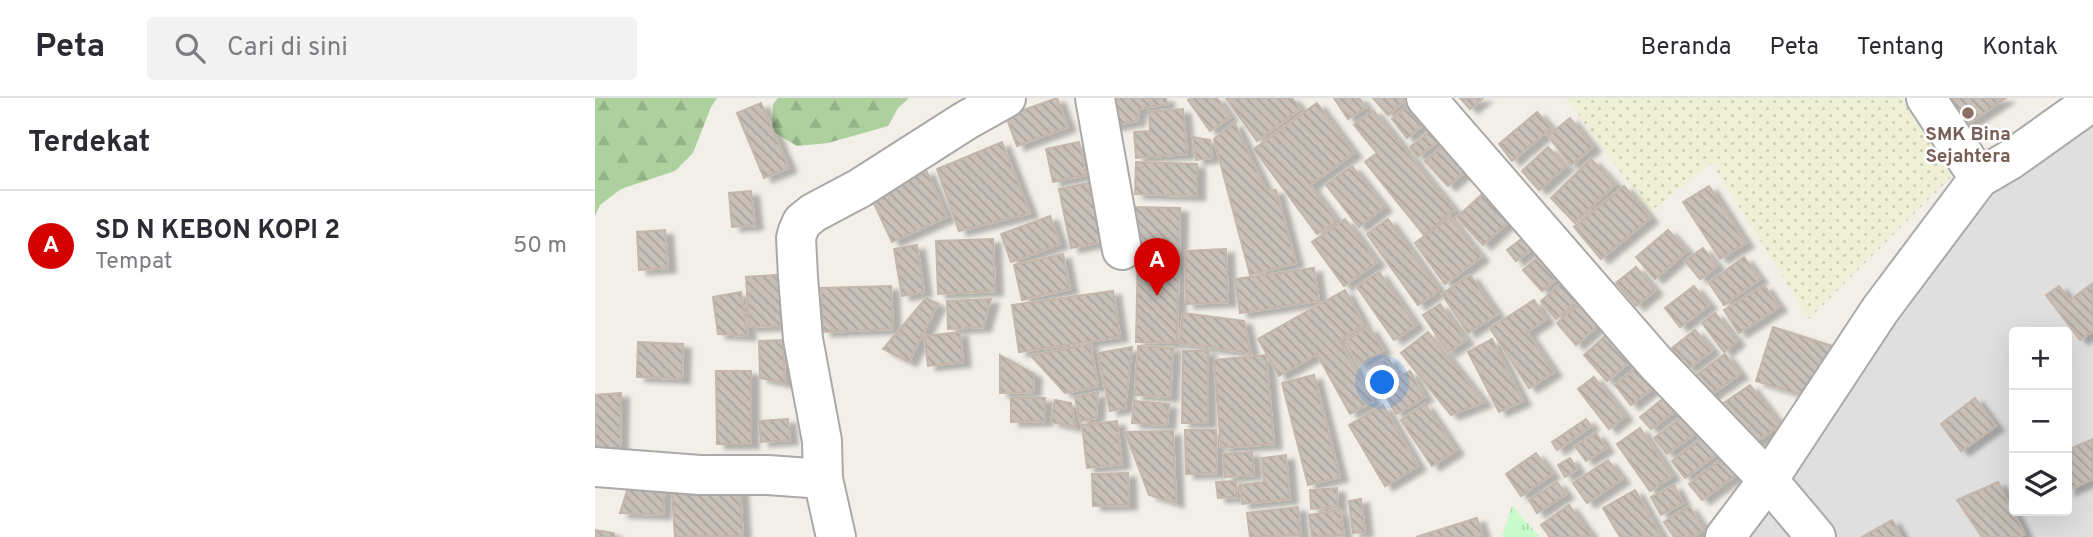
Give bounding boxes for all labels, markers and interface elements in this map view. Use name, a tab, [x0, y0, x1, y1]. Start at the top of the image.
search box	[147, 17, 637, 80]
text: Peta	[35, 27, 105, 69]
icon: search	[171, 29, 209, 67]
text: Cari di sini	[227, 32, 348, 65]
text: Beranda	[1641, 33, 1732, 63]
text: Peta	[1770, 33, 1819, 63]
text: Tentang	[1857, 33, 1944, 63]
text: Kontak	[1982, 33, 2058, 63]
marker: SMK Bina Sejahtera	[1960, 105, 1976, 121]
place label: SMK Bina Sejahtera	[1925, 123, 2011, 169]
text: Terdekat	[28, 125, 150, 162]
text: SD N KEBON KOPI 2	[95, 215, 340, 248]
text: A	[43, 232, 59, 261]
text: 50 m	[513, 232, 567, 261]
pin: A	[1134, 238, 1180, 296]
text: Tempat	[95, 248, 173, 277]
map controls	[2009, 327, 2072, 516]
button: +	[2009, 327, 2072, 390]
your location	[1365, 365, 1399, 399]
button: −	[2009, 390, 2072, 453]
button: layers	[2009, 453, 2072, 516]

